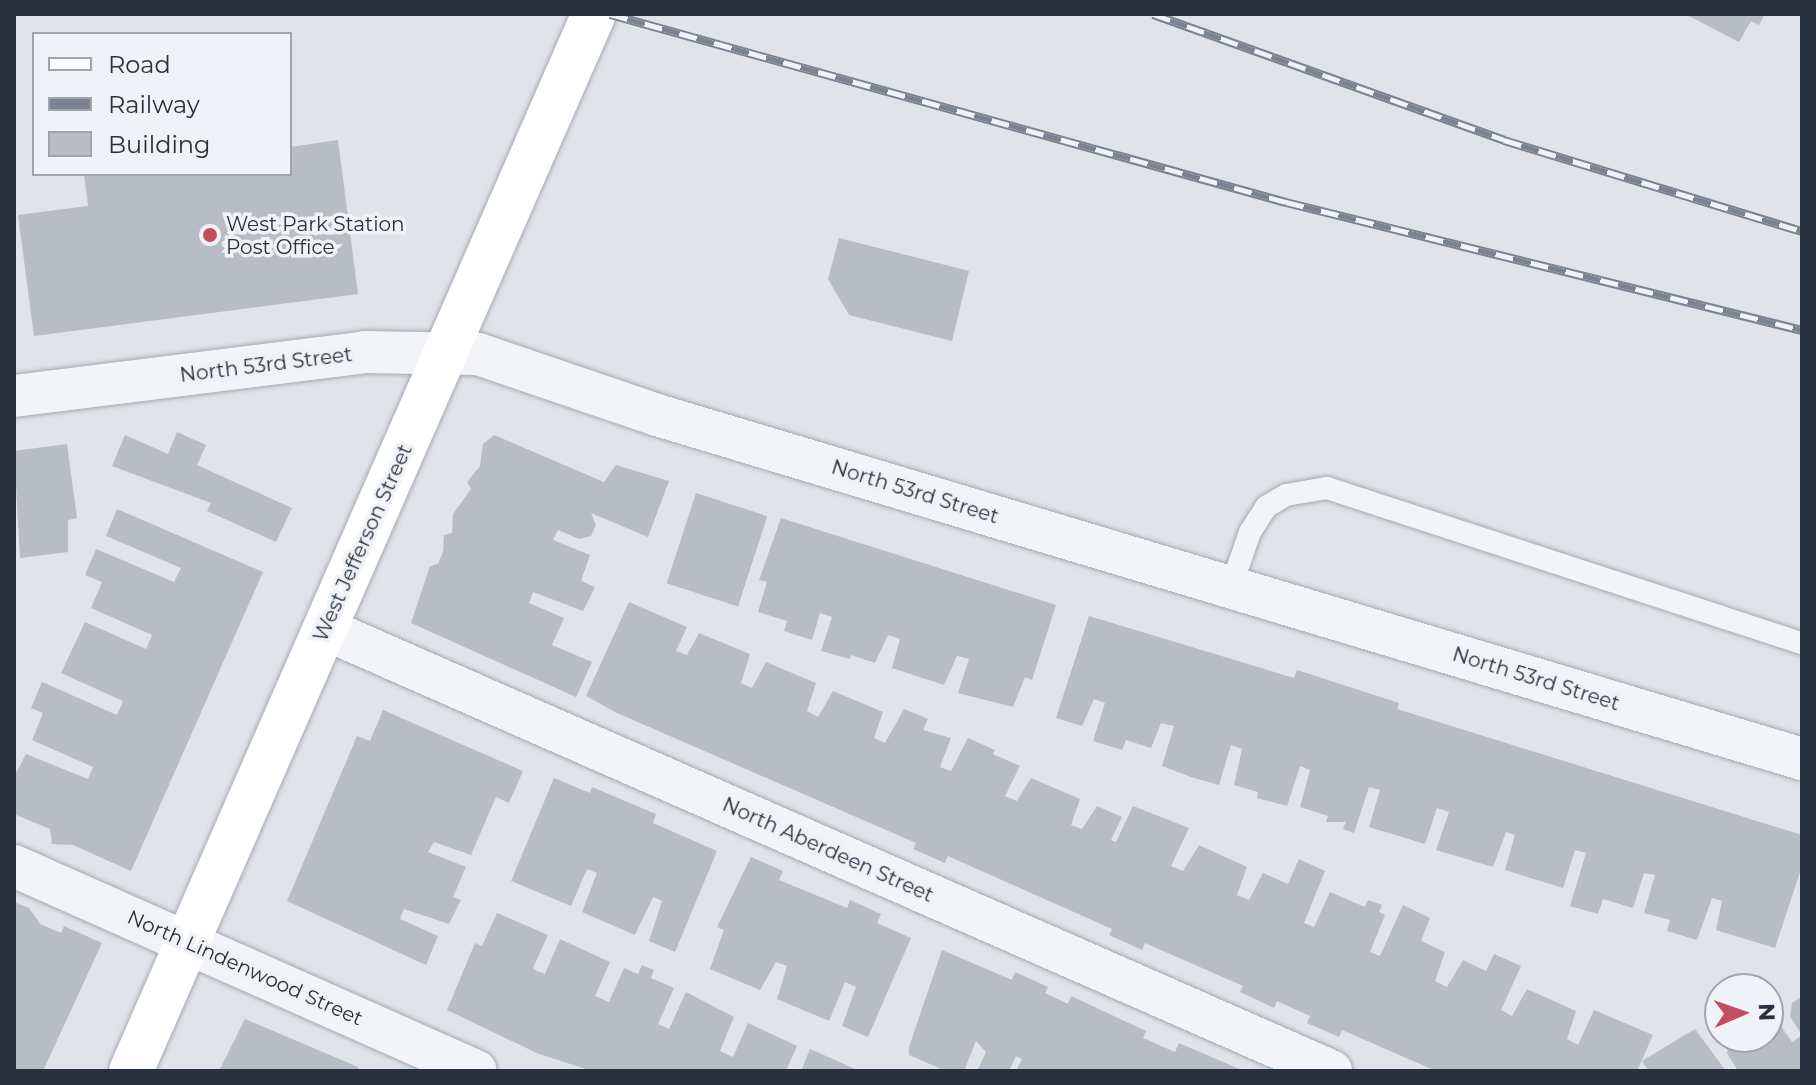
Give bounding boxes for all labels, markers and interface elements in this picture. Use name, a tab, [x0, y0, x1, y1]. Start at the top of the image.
legend	[32, 32, 292, 176]
text: Road	[108, 50, 171, 79]
text: Railway	[108, 90, 200, 119]
text: Building	[108, 130, 211, 159]
place label: West Park Station Post Office	[226, 212, 405, 259]
marker: West Park Station Post Office	[201, 226, 219, 244]
street label: North 53rd Street	[178, 343, 354, 387]
street label: West Jefferson Street	[309, 441, 417, 645]
street label: North 53rd Street	[829, 455, 1001, 529]
street label: North 53rd Street	[1450, 642, 1622, 716]
street label: North Aberdeen Street	[719, 793, 937, 907]
street label: North Lindenwood Street	[124, 905, 366, 1031]
north arrow	[1704, 973, 1784, 1053]
text: N	[1753, 1003, 1780, 1022]

